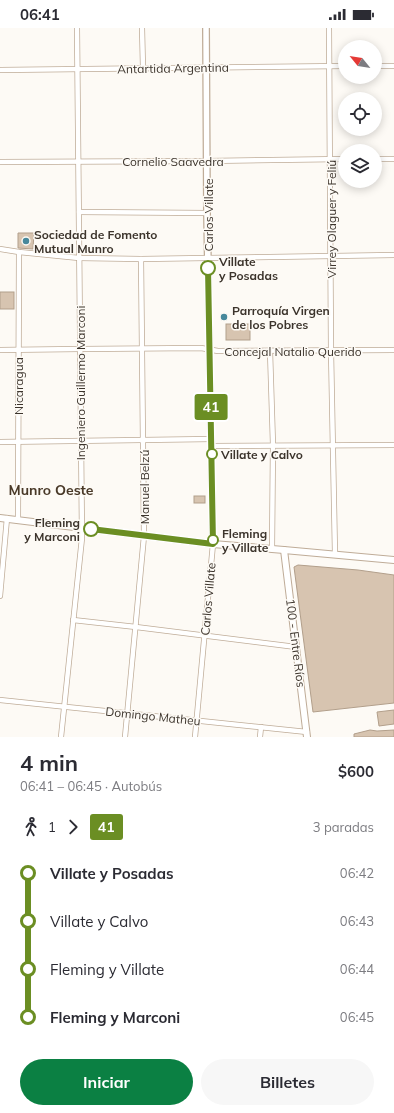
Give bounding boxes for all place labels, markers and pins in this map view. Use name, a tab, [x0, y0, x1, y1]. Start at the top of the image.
place label: Sociedad de Fomento Mutual Munro	[34, 227, 157, 256]
marker: Sociedad de Fomento Mutual Munro	[21, 236, 31, 246]
place label: Villate y Posadas	[218, 254, 278, 283]
marker: Villate y Posadas	[200, 260, 216, 276]
place label: Parroquía Virgen de los Pobres	[232, 303, 330, 332]
marker: Parroquía Virgen de los Pobres	[219, 312, 229, 322]
place label: Villate y Calvo	[220, 447, 303, 462]
marker: Villate y Calvo	[206, 448, 218, 460]
place label: Fleming y Marconi	[23, 515, 80, 544]
marker: Fleming y Marconi	[83, 521, 99, 537]
place label: Fleming y Villate	[221, 526, 269, 555]
marker: Fleming y Villate	[207, 534, 219, 546]

